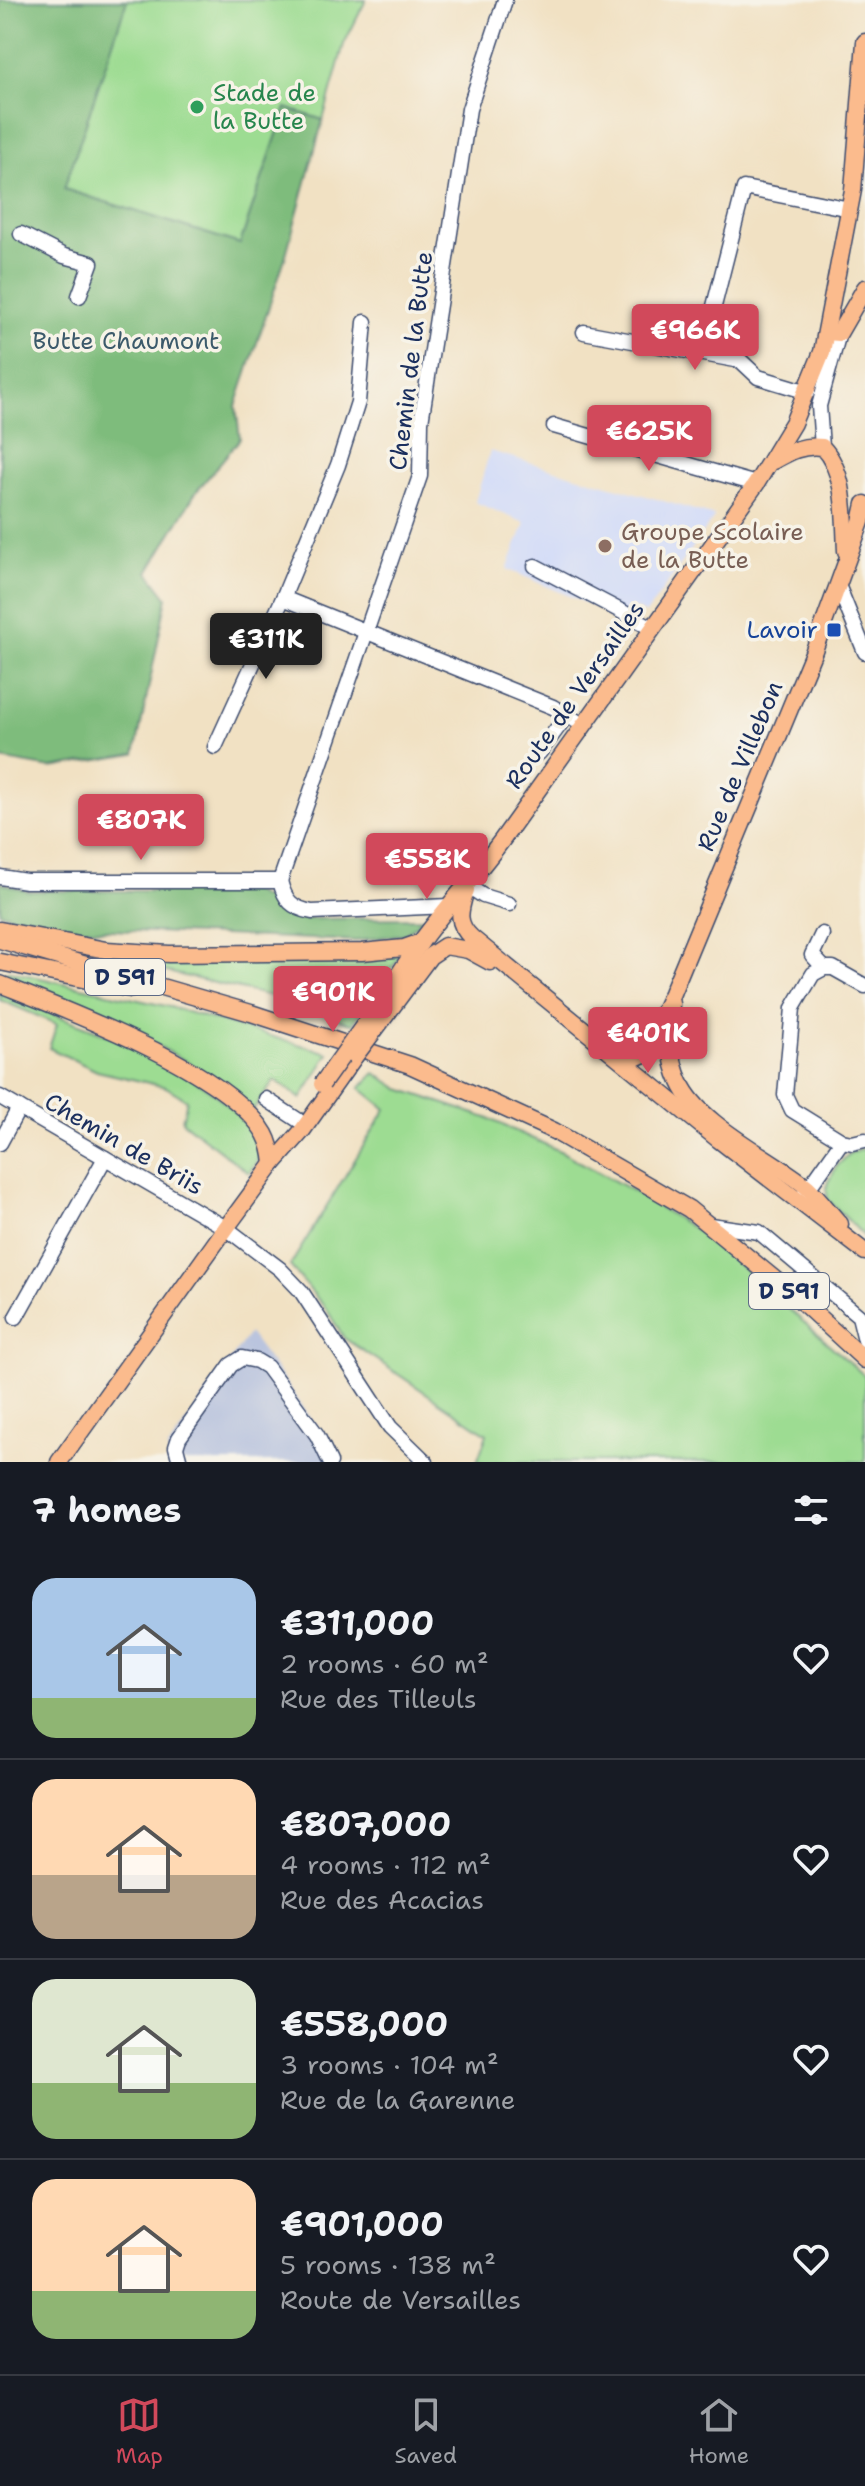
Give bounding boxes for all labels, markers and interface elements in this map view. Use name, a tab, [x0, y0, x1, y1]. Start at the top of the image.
place label: Stade de la Butte	[213, 77, 316, 137]
marker: Stade de la Butte	[188, 98, 206, 116]
street label: Chemin de la Butte	[382, 250, 440, 472]
pin: €966K	[639, 304, 751, 372]
text: €966K	[650, 312, 740, 347]
park label: Butte Chaumont	[33, 325, 219, 357]
pin: €625K	[593, 405, 705, 473]
text: €625K	[605, 413, 693, 448]
place label: Groupe Scolaire de la Butte	[621, 516, 804, 576]
marker: Groupe Scolaire de la Butte	[596, 537, 614, 555]
street label: Route de Versailles	[498, 595, 652, 795]
pin: €311K	[210, 613, 322, 681]
place label: Lavoir	[746, 614, 818, 646]
text: €311K	[228, 621, 304, 656]
marker: Lavoir	[825, 621, 843, 639]
street label: Rue de Villebon	[690, 676, 790, 856]
pin: €807K	[85, 794, 197, 862]
text: €807K	[96, 802, 186, 837]
pin: €558K	[371, 833, 483, 901]
text: €558K	[384, 841, 470, 876]
road number: D 591	[85, 959, 165, 995]
pin: €901K	[277, 966, 389, 1034]
text: €901K	[291, 974, 375, 1009]
pin: €401K	[592, 1007, 704, 1075]
text: €401K	[606, 1015, 690, 1050]
street label: Chemin de Briis	[39, 1086, 209, 1202]
road number: D 591	[749, 1273, 829, 1309]
text: 7 homes	[32, 1487, 181, 1533]
icon: filters	[789, 1488, 833, 1532]
text: €311,000	[280, 1600, 434, 1646]
icon: home	[96, 1610, 192, 1706]
icon: heart	[789, 1636, 833, 1680]
text: 2 rooms · 60 m²	[280, 1646, 489, 1681]
text: Rue des Tilleuls	[280, 1681, 477, 1716]
text: €807,000	[280, 1801, 451, 1847]
icon: home	[96, 1811, 192, 1907]
icon: heart	[789, 1837, 833, 1881]
text: 4 rooms · 112 m²	[280, 1847, 491, 1882]
text: Rue des Acacias	[280, 1882, 484, 1917]
text: €558,000	[280, 2001, 448, 2047]
icon: home	[96, 2011, 192, 2107]
icon: heart	[789, 2037, 833, 2081]
text: 3 rooms · 104 m²	[280, 2047, 499, 2082]
text: Rue de la Garenne	[280, 2082, 515, 2117]
text: €901,000	[280, 2201, 444, 2247]
icon: home	[96, 2211, 192, 2307]
icon: heart	[789, 2237, 833, 2281]
text: 5 rooms · 138 m²	[280, 2247, 496, 2282]
text: Route de Versailles	[280, 2282, 521, 2317]
tab: Map	[116, 2393, 163, 2470]
tab: Saved	[395, 2393, 457, 2470]
tab: Home	[689, 2393, 749, 2470]

